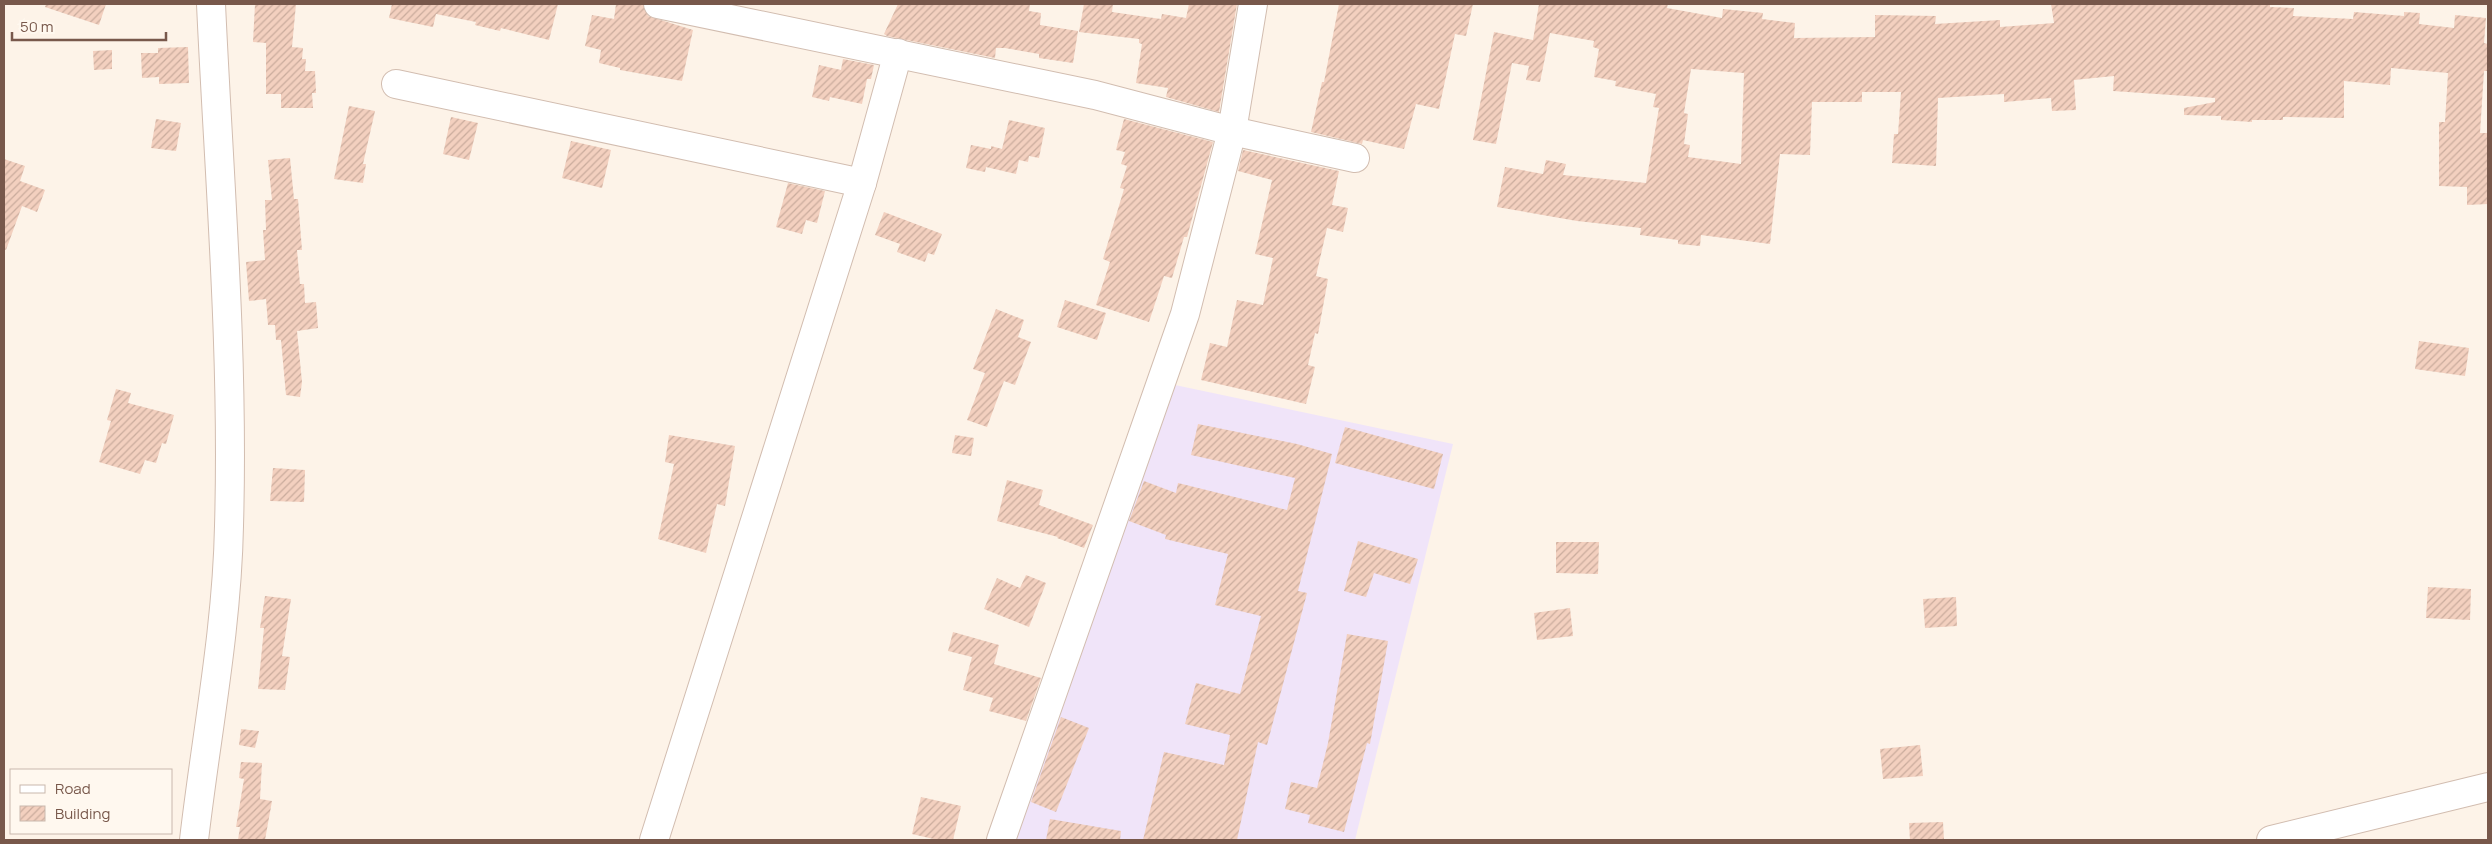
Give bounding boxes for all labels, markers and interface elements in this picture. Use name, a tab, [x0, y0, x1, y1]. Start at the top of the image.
scale bar	[12, 10, 166, 42]
text: 50 m	[20, 16, 54, 37]
legend	[10, 769, 172, 834]
text: Road	[55, 778, 91, 799]
text: Building	[55, 803, 110, 824]

